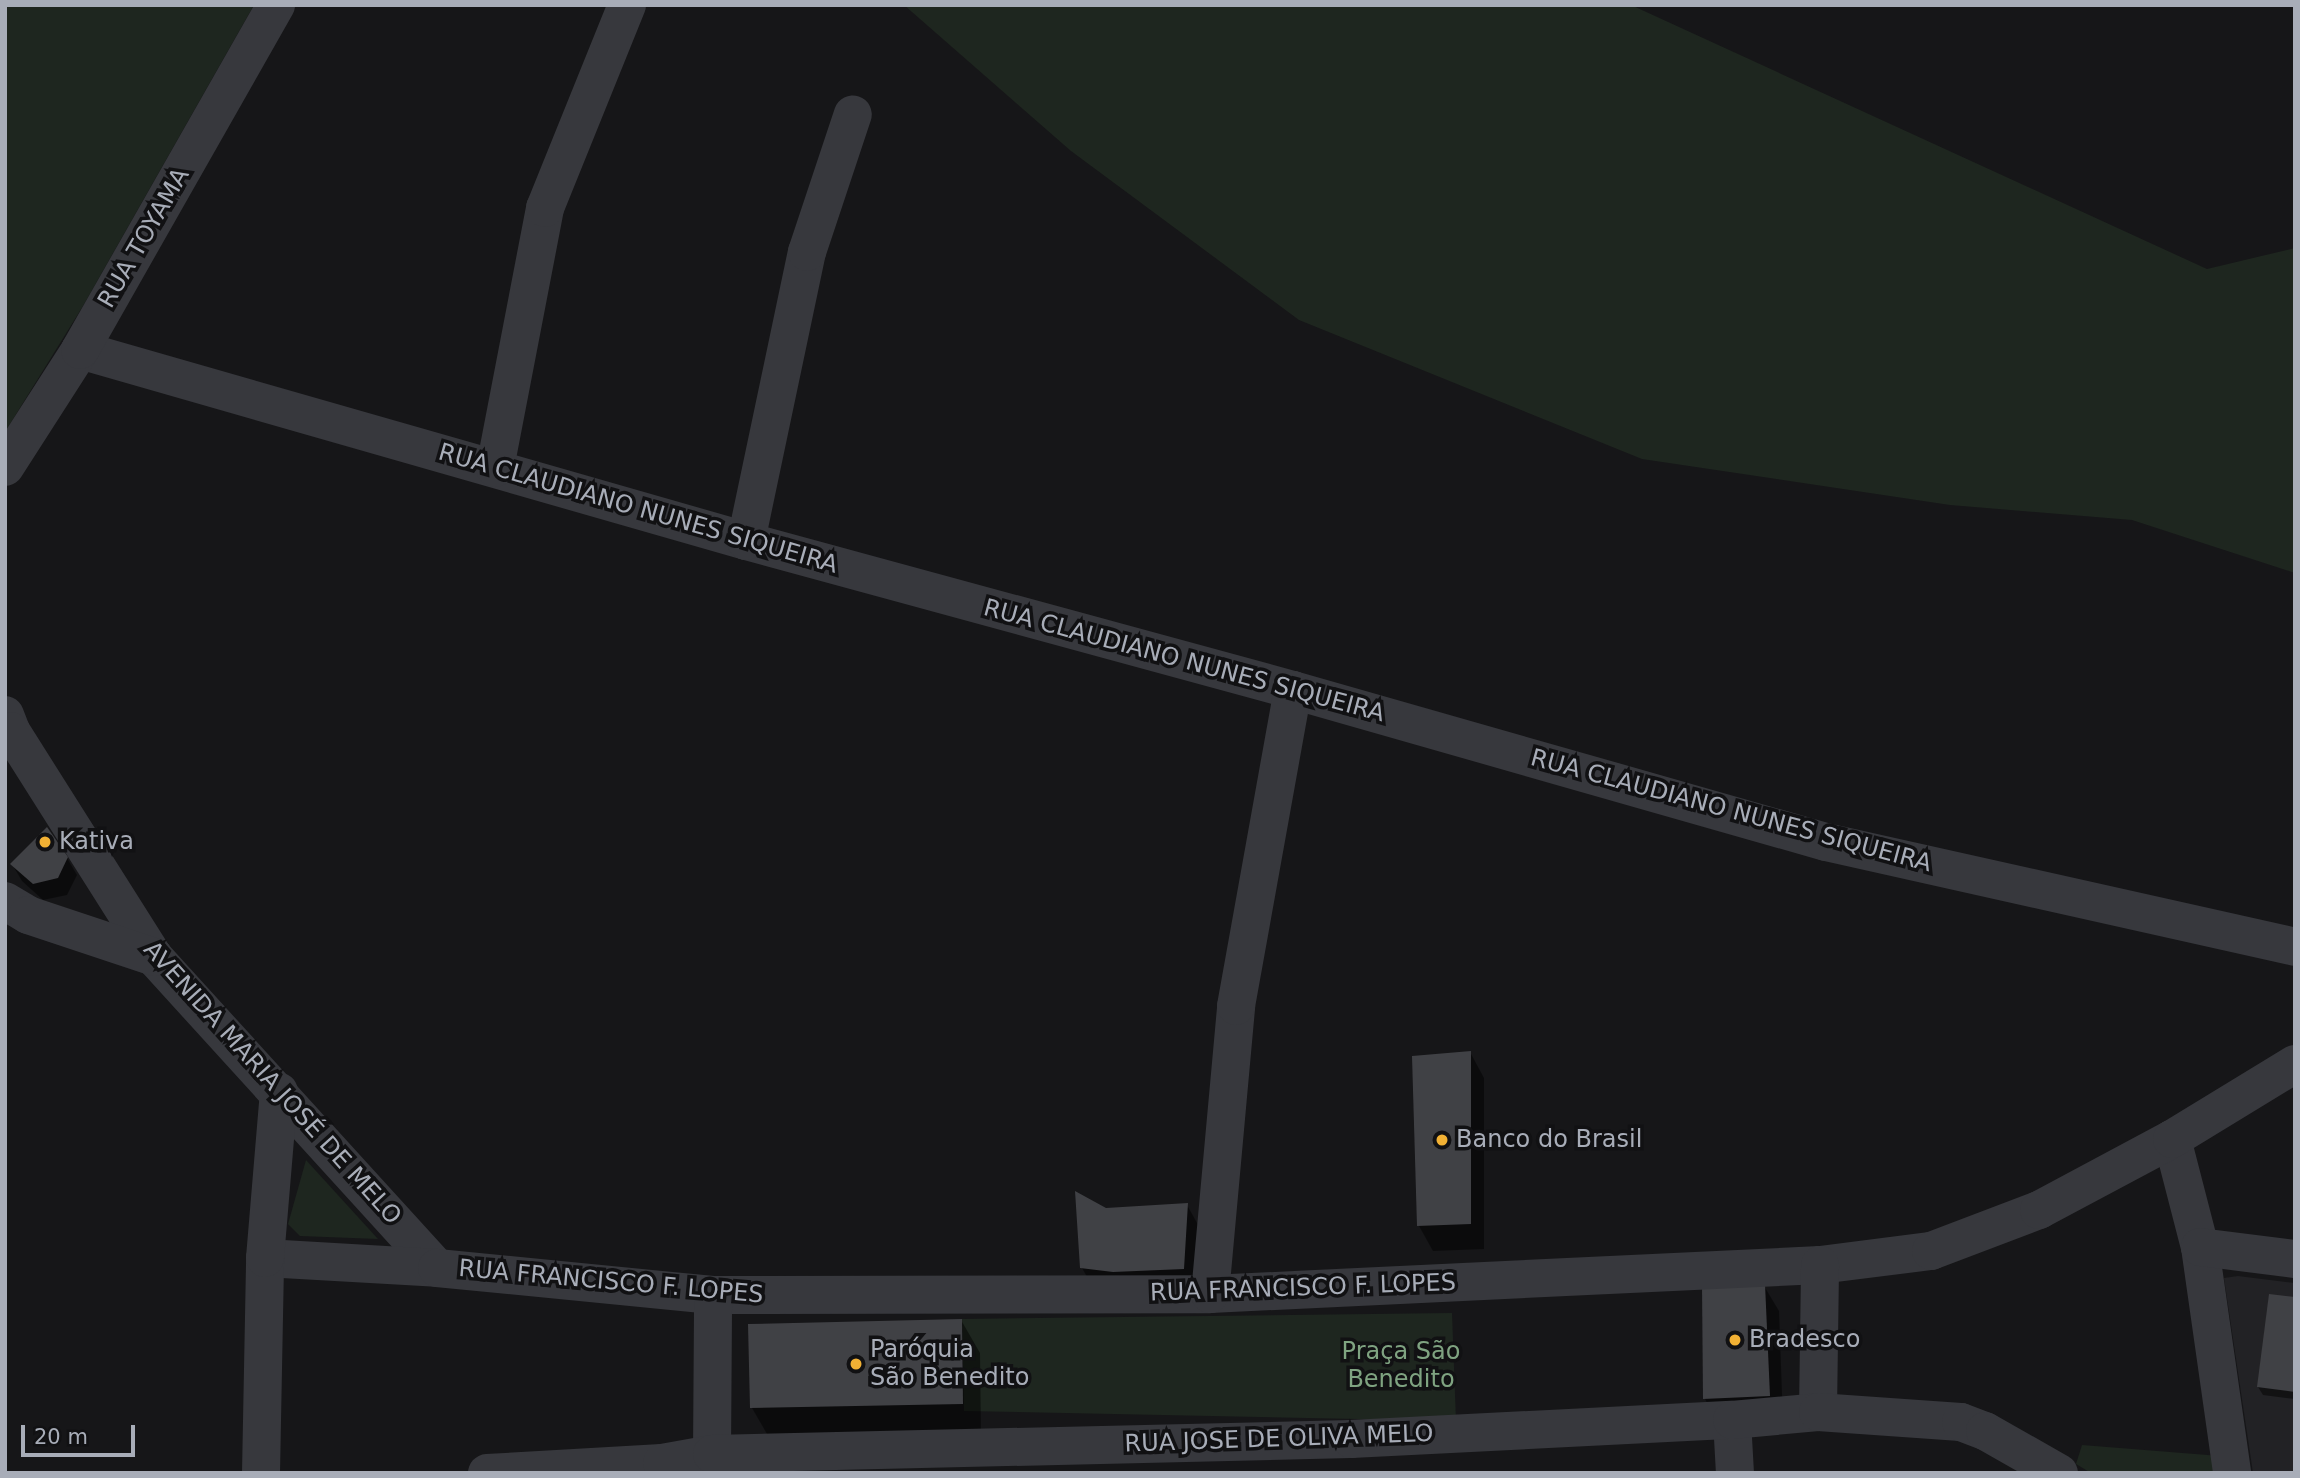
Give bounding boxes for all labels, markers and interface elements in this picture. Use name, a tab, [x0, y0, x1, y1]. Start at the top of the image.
street label: RUA TOYAMA	[92, 163, 196, 313]
street label: RUA CLAUDIANO NUNES SIQUEIRA	[435, 438, 841, 580]
street label: RUA CLAUDIANO NUNES SIQUEIRA	[980, 594, 1388, 728]
street label: RUA CLAUDIANO NUNES SIQUEIRA	[1527, 744, 1935, 878]
place label: Kativa	[59, 828, 134, 856]
marker: Kativa	[37, 834, 53, 850]
street label: AVENIDA MARIA JOSÉ DE MELO	[137, 935, 407, 1231]
place label: Banco do Brasil	[1456, 1126, 1642, 1154]
marker: Banco do Brasil	[1434, 1132, 1450, 1148]
street label: RUA FRANCISCO F. LOPES	[457, 1254, 765, 1310]
street label: RUA FRANCISCO F. LOPES	[1150, 1268, 1456, 1308]
place label: Bradesco	[1749, 1326, 1860, 1354]
marker: Bradesco	[1727, 1332, 1743, 1348]
place label: Paróquia São Benedito	[870, 1336, 1029, 1392]
park label: Praça São Benedito	[1342, 1338, 1460, 1394]
marker: Paróquia São Benedito	[848, 1356, 864, 1372]
scale bar	[24, 1412, 138, 1456]
street label: RUA JOSE DE OLIVA MELO	[1124, 1419, 1434, 1459]
text: 20 m	[34, 1425, 88, 1449]

